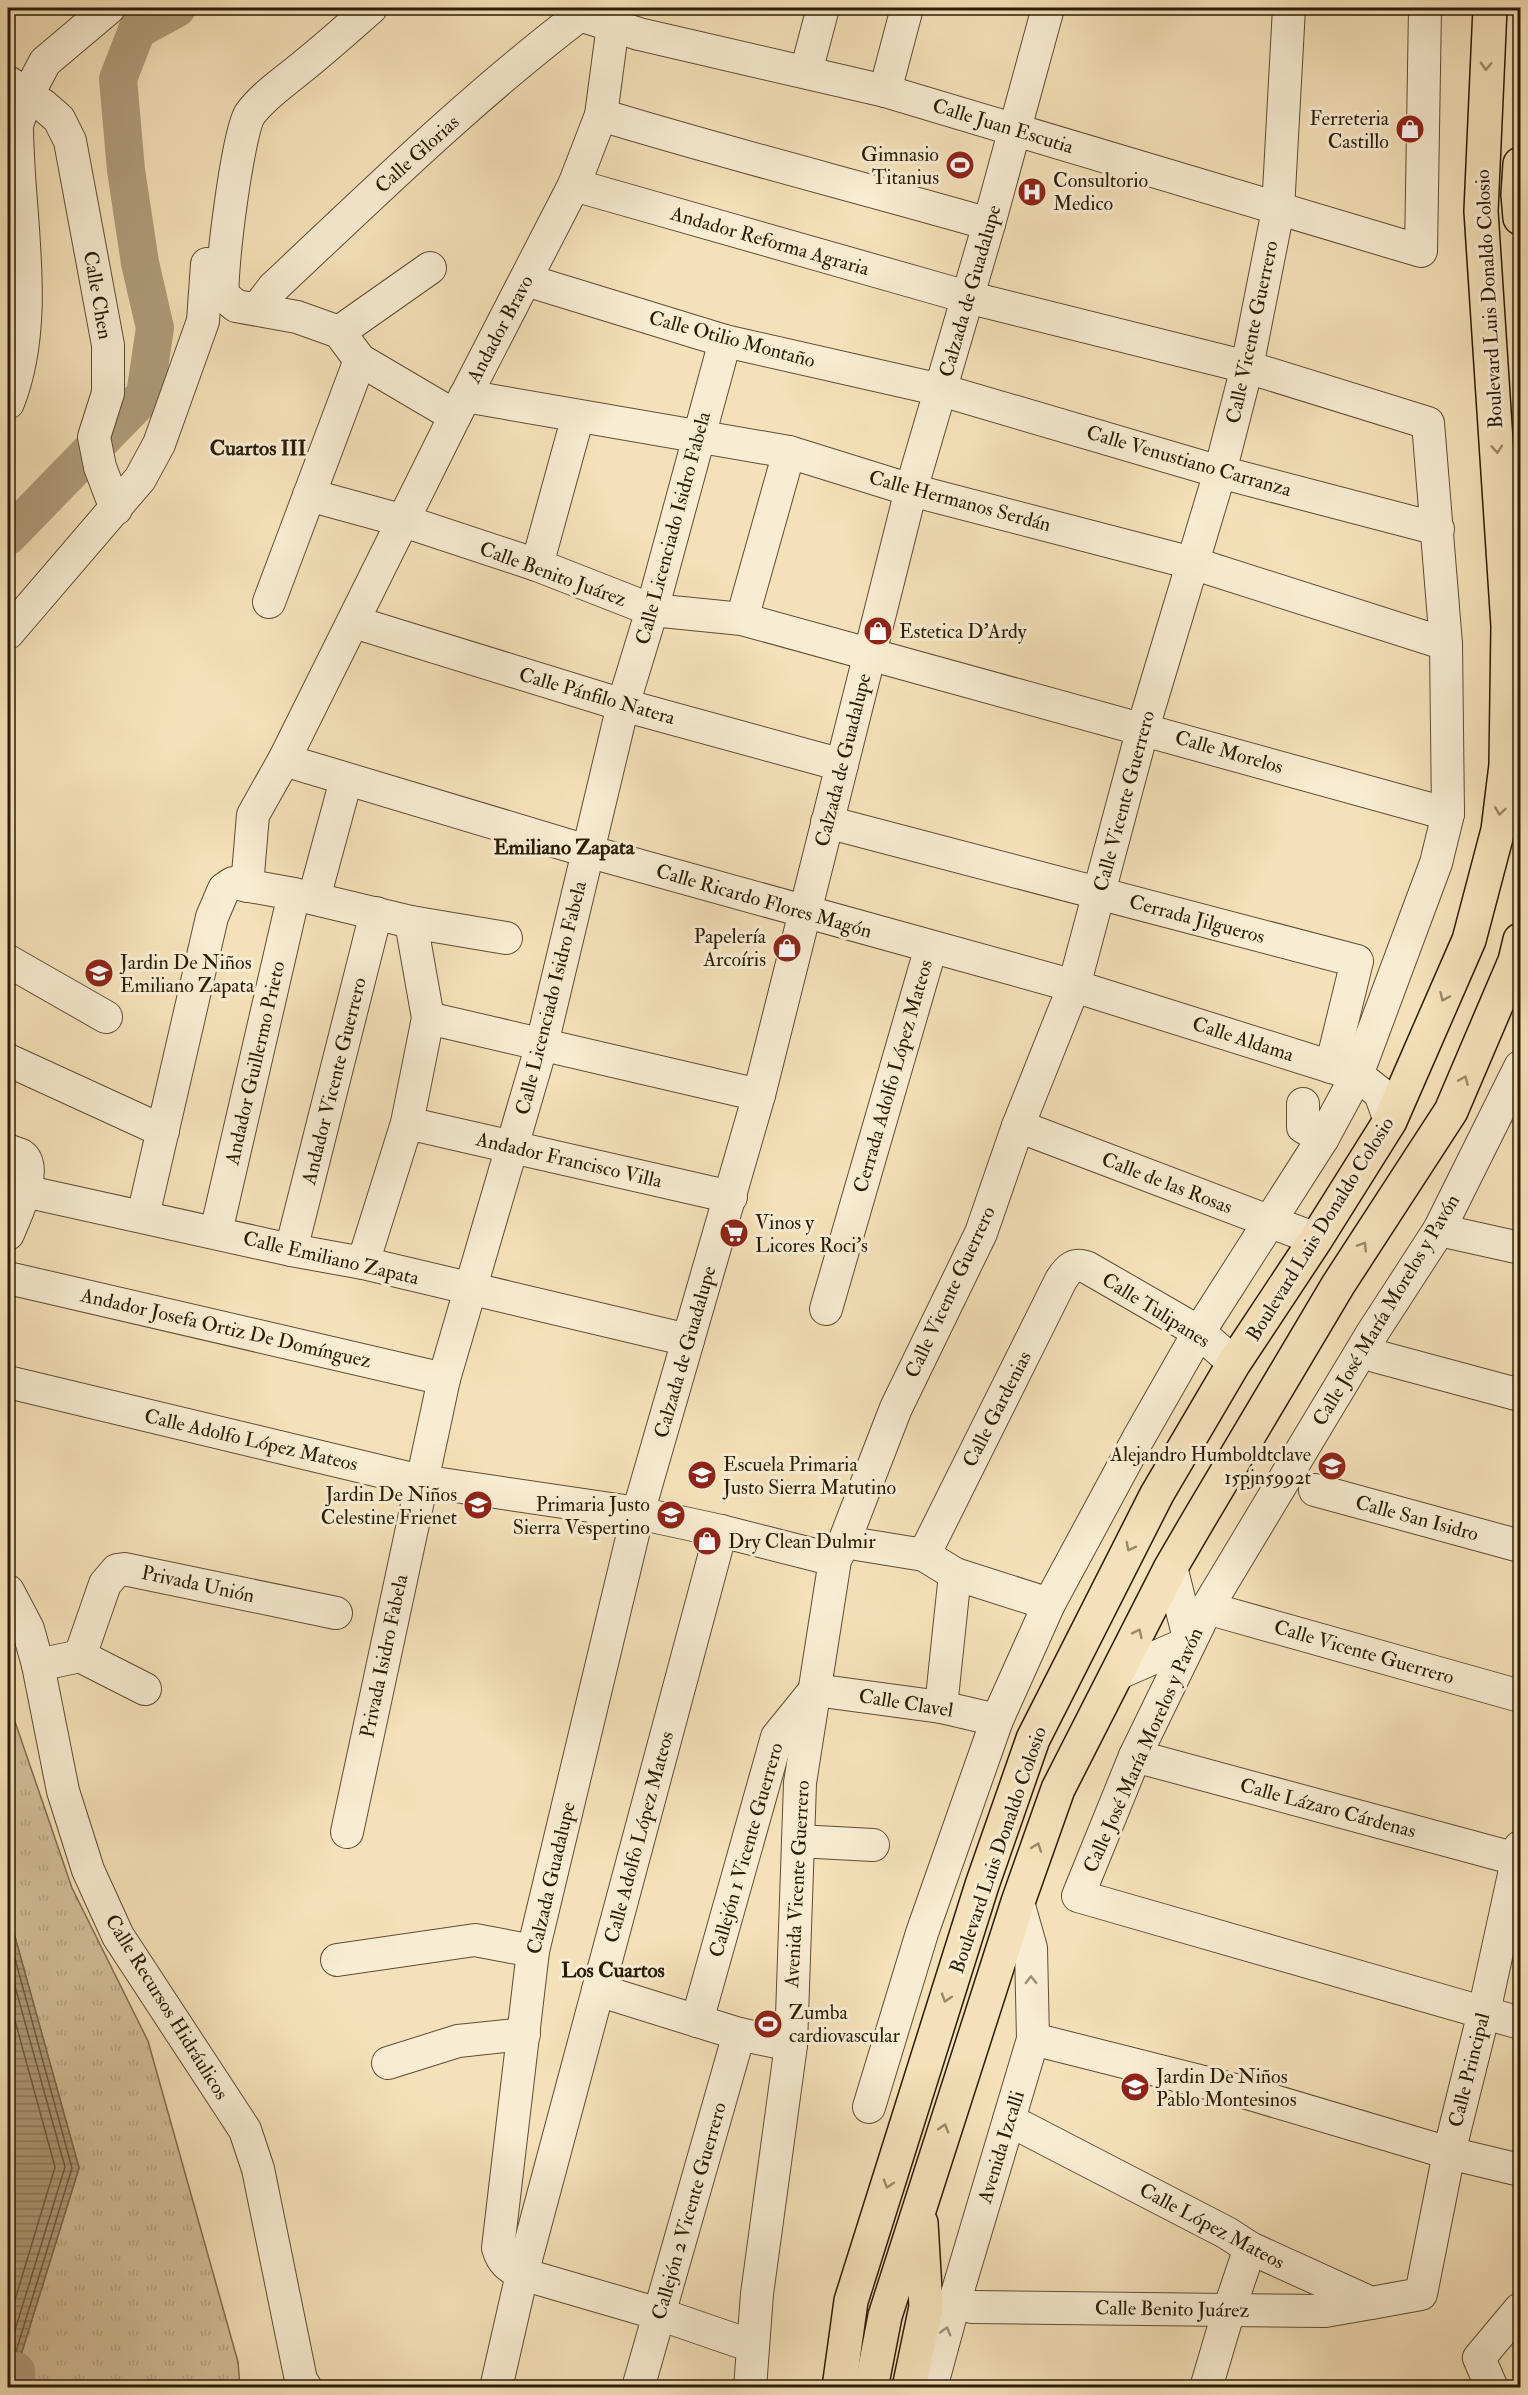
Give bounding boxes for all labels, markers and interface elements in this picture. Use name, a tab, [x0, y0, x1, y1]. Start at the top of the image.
one-way arrow	[1480, 61, 1492, 70]
street label: Calle Juan Escutia	[930, 93, 1077, 160]
place label: Ferreteria Castillo	[1310, 106, 1390, 154]
street label: Calle Glorias	[370, 110, 464, 198]
shop icon: Ferreteria Castillo	[1394, 113, 1426, 145]
place label: Gimnasio Titanius	[861, 142, 939, 190]
sports icon: Gimnasio Titanius	[944, 149, 976, 181]
place label: Consultorio Medico	[1053, 168, 1148, 216]
street label: Boulevard Luis Donaldo Colosio	[1470, 169, 1508, 429]
hospital icon: Consultorio Medico	[1016, 176, 1048, 208]
street label: Andador Reforma Agraria	[667, 200, 873, 282]
street label: Calzada de Guadalupe	[933, 202, 1007, 380]
street label: Calle Vicente Guerrero	[1220, 238, 1284, 426]
street label: Calle Chen	[78, 249, 118, 341]
street label: Andador Bravo	[461, 271, 539, 388]
street label: Calle Otilio Montaño	[646, 305, 818, 373]
street label: Calle Licenciado Isidro Fabela	[630, 408, 716, 647]
street label: Calle Venustiano Carranza	[1084, 420, 1295, 502]
district label: Cuartos III	[210, 435, 307, 462]
one-way arrow	[1490, 445, 1503, 454]
street label: Calle Hermanos Serdán	[866, 465, 1054, 537]
street label: Calle Benito Juárez	[476, 536, 630, 612]
shop icon: Estetica D'Ardy	[862, 615, 894, 647]
place label: Estetica D'Ardy	[899, 619, 1028, 644]
street label: Calle Pánfilo Natera	[516, 662, 679, 730]
street label: Calzada de Guadalupe	[809, 671, 878, 850]
street label: Calle Vicente Guerrero	[1088, 708, 1160, 894]
street label: Calle Morelos	[1172, 725, 1286, 779]
one-way arrow	[1494, 807, 1507, 816]
district label: Emiliano Zapata	[494, 834, 636, 861]
street label: Calle Ricardo Flores Magón	[653, 858, 875, 944]
street label: Calle Licenciado Isidro Fabela	[510, 878, 592, 1118]
street label: Cerrada Jilgueros	[1126, 889, 1268, 949]
place label: Papelería Arcoíris	[694, 924, 767, 972]
shop icon: Papelería Arcoíris	[771, 932, 803, 964]
place label: Jardin De Niños Emiliano Zapata	[119, 950, 255, 999]
school or university icon: Jardin De Niños Emiliano Zapata	[83, 957, 115, 989]
street label: Cerrada Adolfo López Mateos	[848, 957, 939, 1196]
street label: Andador Guillermo Prieto	[219, 959, 291, 1168]
street label: Andador Vicente Guerrero	[296, 975, 372, 1188]
one-way arrow	[1439, 991, 1451, 1002]
street label: Calle Aldama	[1189, 1011, 1298, 1067]
one-way arrow	[1457, 1076, 1469, 1087]
street label: Boulevard Luis Donaldo Colosio	[1241, 1112, 1399, 1346]
street label: Andador Francisco Villa	[473, 1126, 665, 1194]
street label: Calle de las Rosas	[1098, 1147, 1236, 1219]
street label: Calle José María Morelos y Pavón	[1307, 1190, 1465, 1430]
street label: Calle Vicente Guerrero	[899, 1202, 1001, 1382]
place label: Vinos y Licores Roci's	[755, 1210, 868, 1258]
supermarket icon: Vinos y Licores Roci's	[718, 1217, 750, 1249]
street label: Calle Emiliano Zapata	[240, 1226, 422, 1292]
one-way arrow	[1356, 1242, 1367, 1253]
street label: Calzada de Guadalupe	[648, 1263, 722, 1441]
street label: Calle Tulipanes	[1097, 1267, 1215, 1354]
street label: Andador Josefa Ortiz De Domínguez	[77, 1282, 374, 1374]
street label: Calle Gardenias	[957, 1347, 1037, 1471]
street label: Calle Adolfo López Mateos	[142, 1403, 360, 1478]
place label: Alejandro Humboldtclave 15pjn5992t	[1109, 1442, 1312, 1491]
school or university icon: Alejandro Humboldtclave 15pjn5992t	[1316, 1450, 1348, 1482]
place label: Escuela Primaria Justo Sierra Matutino	[722, 1452, 896, 1500]
school or university icon: Escuela Primaria Justo Sierra Matutino	[686, 1459, 718, 1491]
place label: Jardin De Niños Celestine Frienet	[321, 1482, 458, 1530]
school or university icon: Jardin De Niños Celestine Frienet	[462, 1489, 494, 1521]
street label: Calle San Isidro	[1353, 1490, 1481, 1546]
place label: Primaria Justo Sierra Vespertino	[513, 1492, 650, 1541]
school or university icon: Primaria Justo Sierra Vespertino	[655, 1499, 687, 1531]
shop icon: Dry Clean Dulmir	[691, 1525, 723, 1557]
place label: Dry Clean Dulmir	[728, 1529, 876, 1554]
one-way arrow	[1126, 1540, 1138, 1551]
street label: Privada Unión	[139, 1560, 257, 1608]
street label: Privada Isidro Fabela	[354, 1571, 414, 1740]
street label: Calle Vicente Guerrero	[1271, 1614, 1457, 1690]
street label: Calle José María Morelos y Pavón	[1078, 1624, 1208, 1876]
one-way arrow	[1131, 1628, 1143, 1639]
street label: Calle Clavel	[857, 1683, 955, 1723]
street label: Boulevard Luis Donaldo Colosio	[944, 1723, 1052, 1977]
street label: Calle Adolfo López Mateos	[599, 1728, 680, 1946]
street label: Callejón 1 Vicente Guerrero	[703, 1740, 789, 1960]
street label: Calle Lázaro Cárdenas	[1237, 1772, 1419, 1844]
street label: Avenida Vicente Guerrero	[779, 1780, 815, 1989]
street label: Calzada Guadalupe	[521, 1799, 582, 1957]
one-way arrow	[1030, 1842, 1043, 1853]
street label: Calle Recursos Hidráulicos	[100, 1910, 234, 2104]
district label: Los Cuartos	[561, 1957, 665, 1984]
one-way arrow	[1025, 1976, 1038, 1985]
one-way arrow	[941, 1992, 954, 2003]
place label: Zumba cardiovascular	[789, 2000, 901, 2048]
sports icon: Zumba cardiovascular	[752, 2008, 784, 2040]
street label: Calle Principal	[1443, 2010, 1496, 2130]
place label: Jardin De Niños Pablo Montesinos	[1155, 2064, 1297, 2112]
school or university icon: Jardin De Niños Pablo Montesinos	[1119, 2071, 1151, 2103]
street label: Avenida Izcalli	[972, 2088, 1030, 2207]
street label: Callejón 2 Vicente Guerrero	[646, 2099, 732, 2323]
one-way arrow	[937, 2123, 950, 2134]
street label: Calle López Mateos	[1135, 2177, 1289, 2276]
one-way arrow	[883, 2178, 895, 2189]
street label: Calle Benito Juárez	[1095, 2295, 1250, 2323]
one-way arrow	[939, 2326, 951, 2337]

